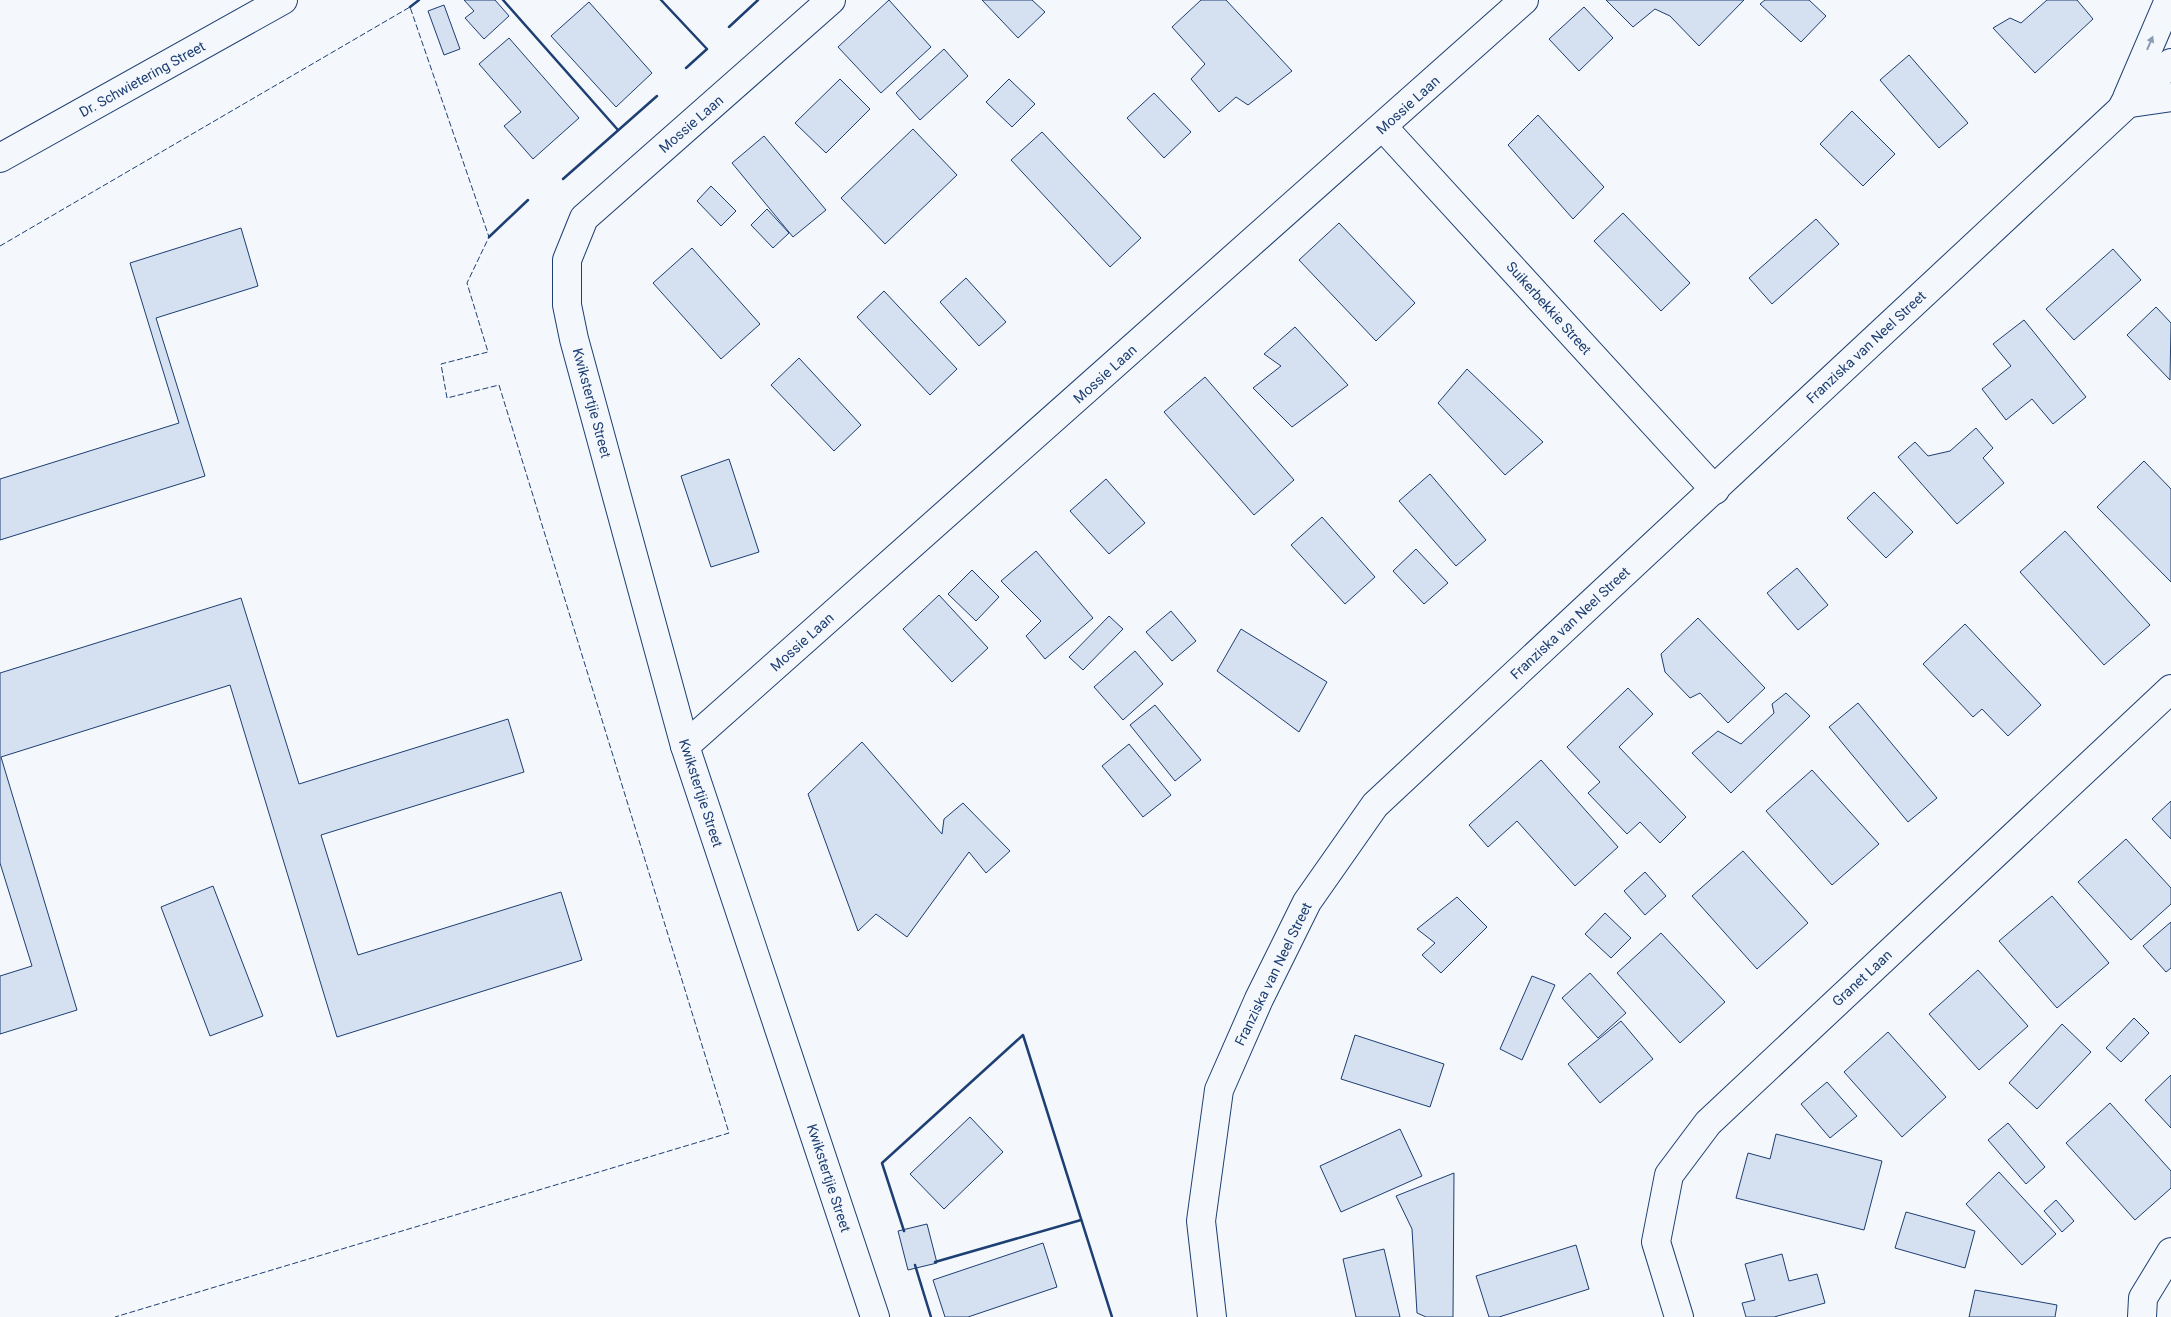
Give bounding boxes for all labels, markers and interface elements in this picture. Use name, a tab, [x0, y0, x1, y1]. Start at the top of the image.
one-way arrow	[2147, 36, 2155, 50]
street label: Dr. Schwietering Street	[76, 38, 208, 120]
street label: Mossie Laan	[1373, 72, 1443, 138]
street label: Mossie Laan	[656, 92, 726, 156]
street label: Suikerbekkie Street	[1503, 258, 1595, 358]
street label: Franziska van Neel Street	[1803, 287, 1929, 406]
street label: Mossie Laan	[1070, 341, 1140, 407]
street label: Kwikstertjie Street	[570, 346, 614, 460]
street label: Franziska van Neel Street	[1507, 563, 1633, 682]
street label: Mossie Laan	[767, 609, 837, 675]
street label: Kwikstertjie Street	[676, 737, 726, 850]
street label: Franziska van Neel Street	[1231, 899, 1315, 1048]
street label: Granet Laan	[1829, 946, 1895, 1010]
street label: Kwikstertjie Street	[804, 1122, 854, 1235]

